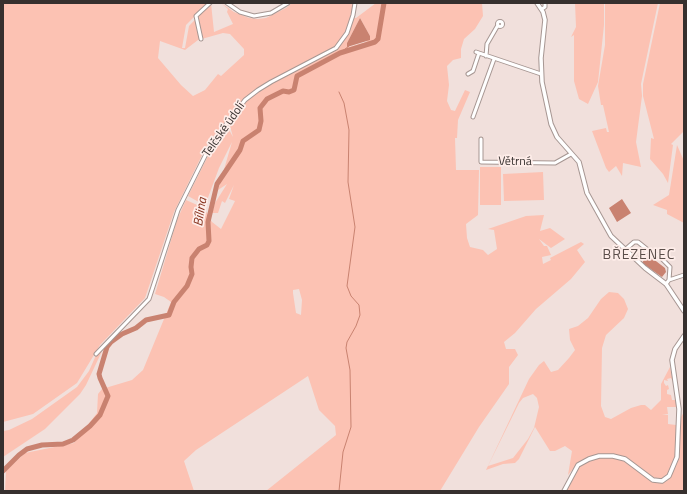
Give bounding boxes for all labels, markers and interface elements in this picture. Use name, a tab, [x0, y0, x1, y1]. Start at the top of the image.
street label: Telčské údolí	[200, 100, 248, 160]
street label: Větrná	[498, 155, 532, 169]
water label: Bílina	[191, 197, 211, 227]
district label: BŘEZENEC	[603, 248, 675, 264]

